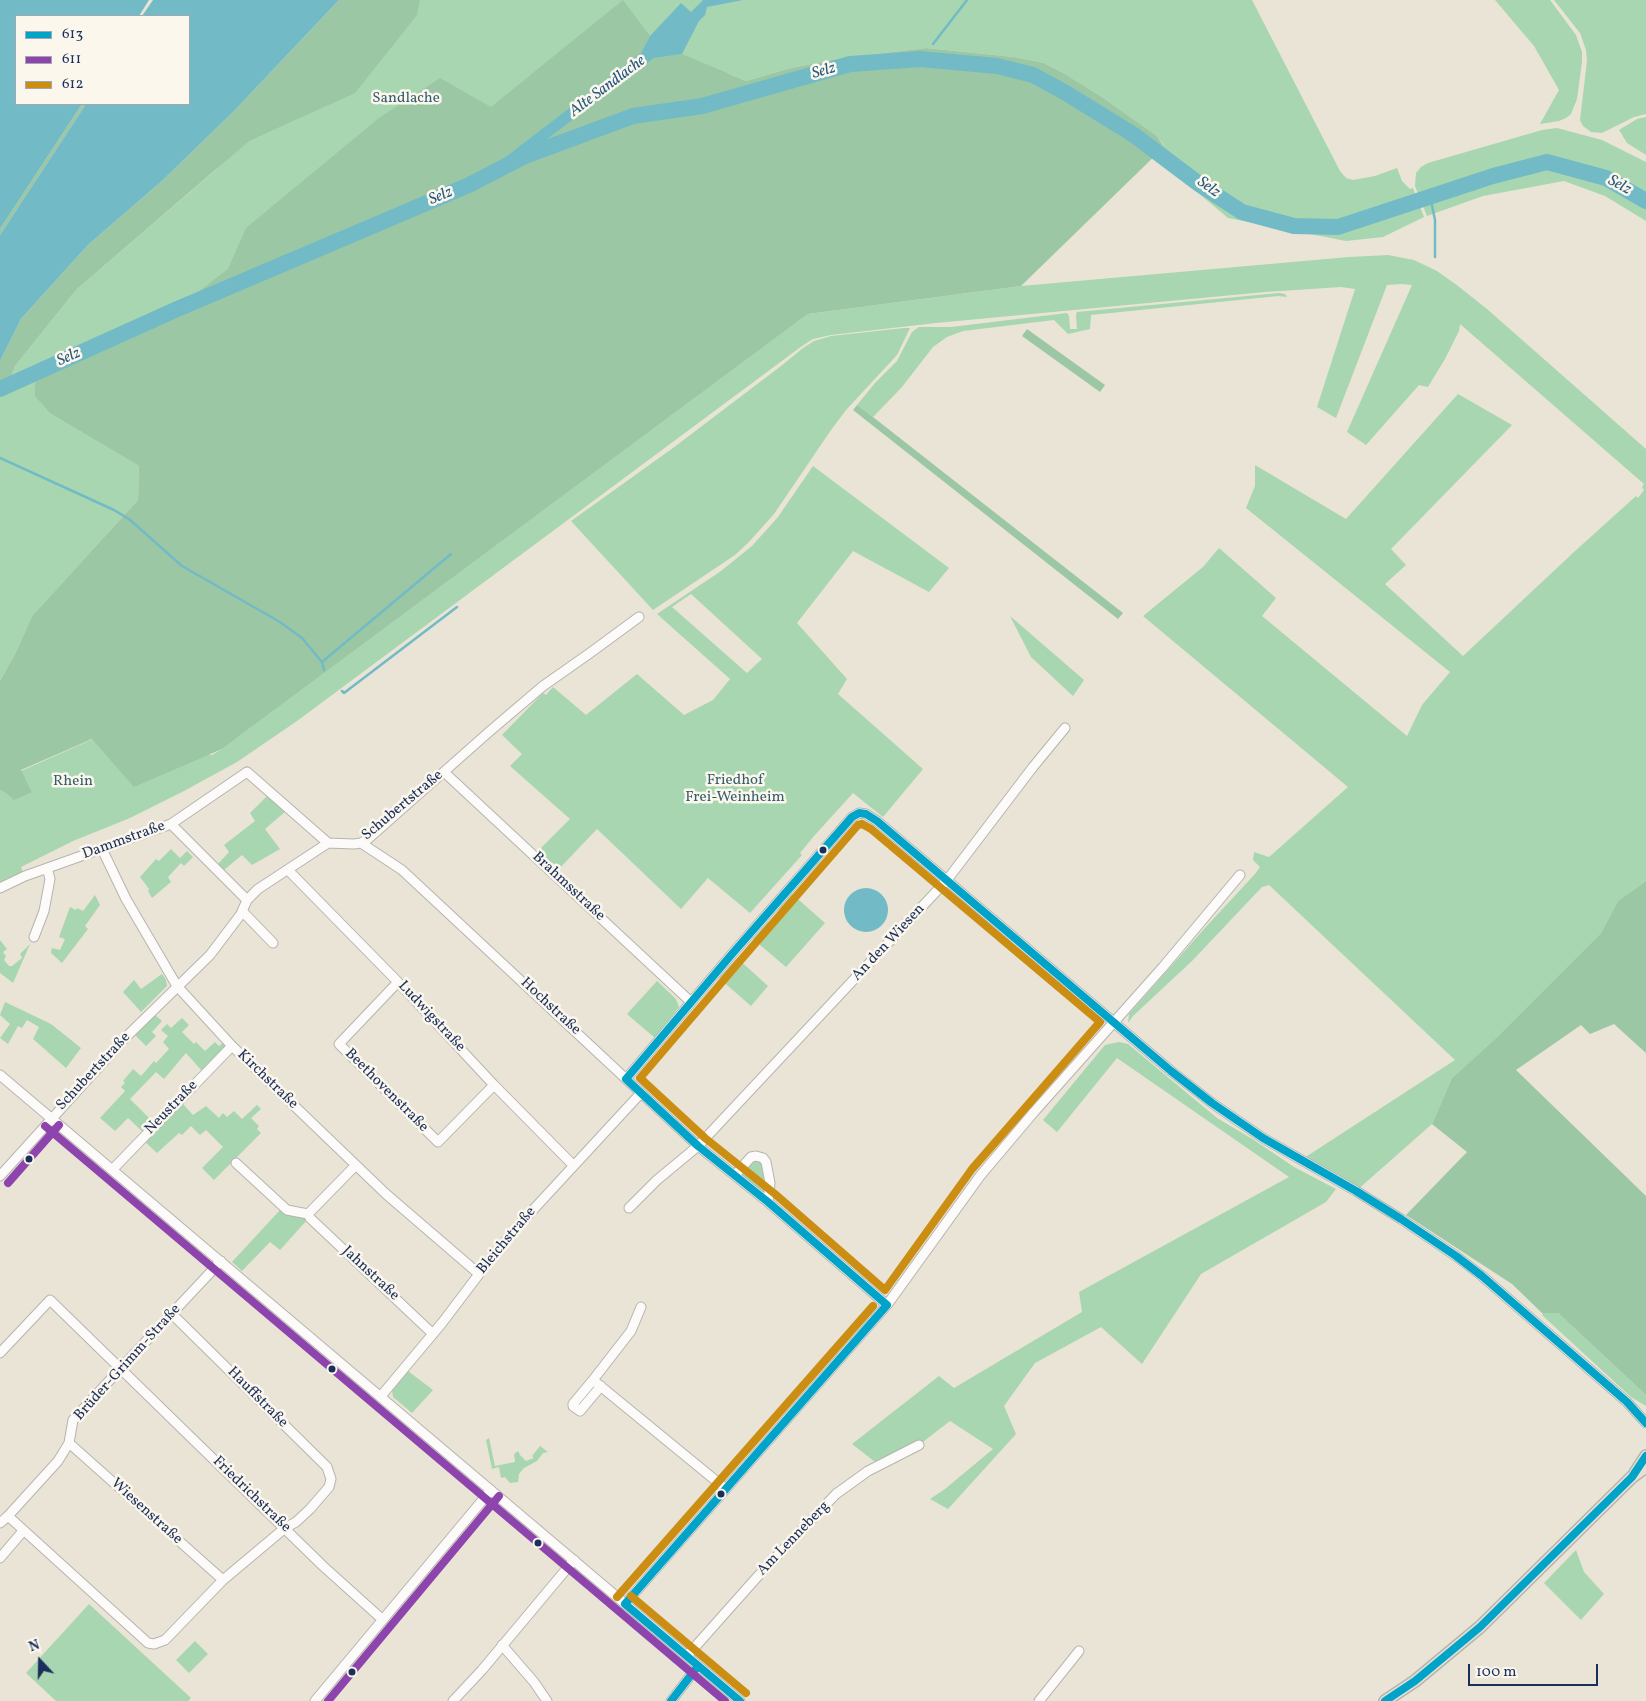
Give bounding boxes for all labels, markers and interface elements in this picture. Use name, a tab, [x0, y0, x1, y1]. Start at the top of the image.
legend	[15, 15, 190, 105]
text: 613	[62, 24, 83, 45]
text: 611	[62, 49, 81, 70]
water label: Alte Sandlache	[566, 52, 650, 122]
water label: Selz	[810, 60, 838, 84]
text: 612	[62, 74, 83, 95]
park label: Sandlache	[372, 90, 440, 108]
water label: Selz	[1604, 172, 1634, 200]
water label: Selz	[1193, 173, 1223, 203]
water label: Selz	[426, 184, 456, 210]
water label: Selz	[54, 344, 84, 372]
street label: Schubertstraße	[359, 767, 447, 845]
park label: Friedhof Frei-Weinheim	[685, 772, 785, 807]
park label: Rhein	[53, 773, 93, 791]
street label: Dammstraße	[80, 818, 168, 864]
unlabelled marker	[818, 845, 828, 855]
street label: Brahmsstraße	[528, 849, 608, 925]
street label: An den Wiesen	[849, 901, 929, 985]
street label: Hochstraße	[516, 974, 584, 1040]
street label: Ludwigstraße	[394, 978, 468, 1056]
street label: Schubertstraße	[53, 1029, 135, 1115]
street label: Beethovenstraße	[340, 1045, 432, 1137]
street label: Kirchstraße	[233, 1047, 301, 1113]
street label: Neustraße	[142, 1077, 202, 1139]
unlabelled marker	[24, 1154, 34, 1164]
street label: Bleichstraße	[474, 1204, 540, 1278]
street label: Jahnstraße	[338, 1243, 402, 1305]
street label: Brüder-Grimm-Straße	[71, 1301, 185, 1425]
street label: Hauffstraße	[223, 1364, 291, 1432]
unlabelled marker	[327, 1364, 337, 1374]
street label: Friedrichstraße	[208, 1453, 294, 1537]
street label: Wiesenstraße	[106, 1475, 186, 1549]
unlabelled marker	[716, 1489, 726, 1499]
street label: Am Lenneberg	[754, 1498, 834, 1580]
unlabelled marker	[533, 1538, 543, 1548]
north arrow	[15, 1636, 65, 1686]
text: N	[26, 1636, 43, 1657]
scale bar	[1471, 1654, 1601, 1686]
text: 100 m	[1476, 1662, 1516, 1683]
unlabelled marker	[347, 1667, 357, 1677]

